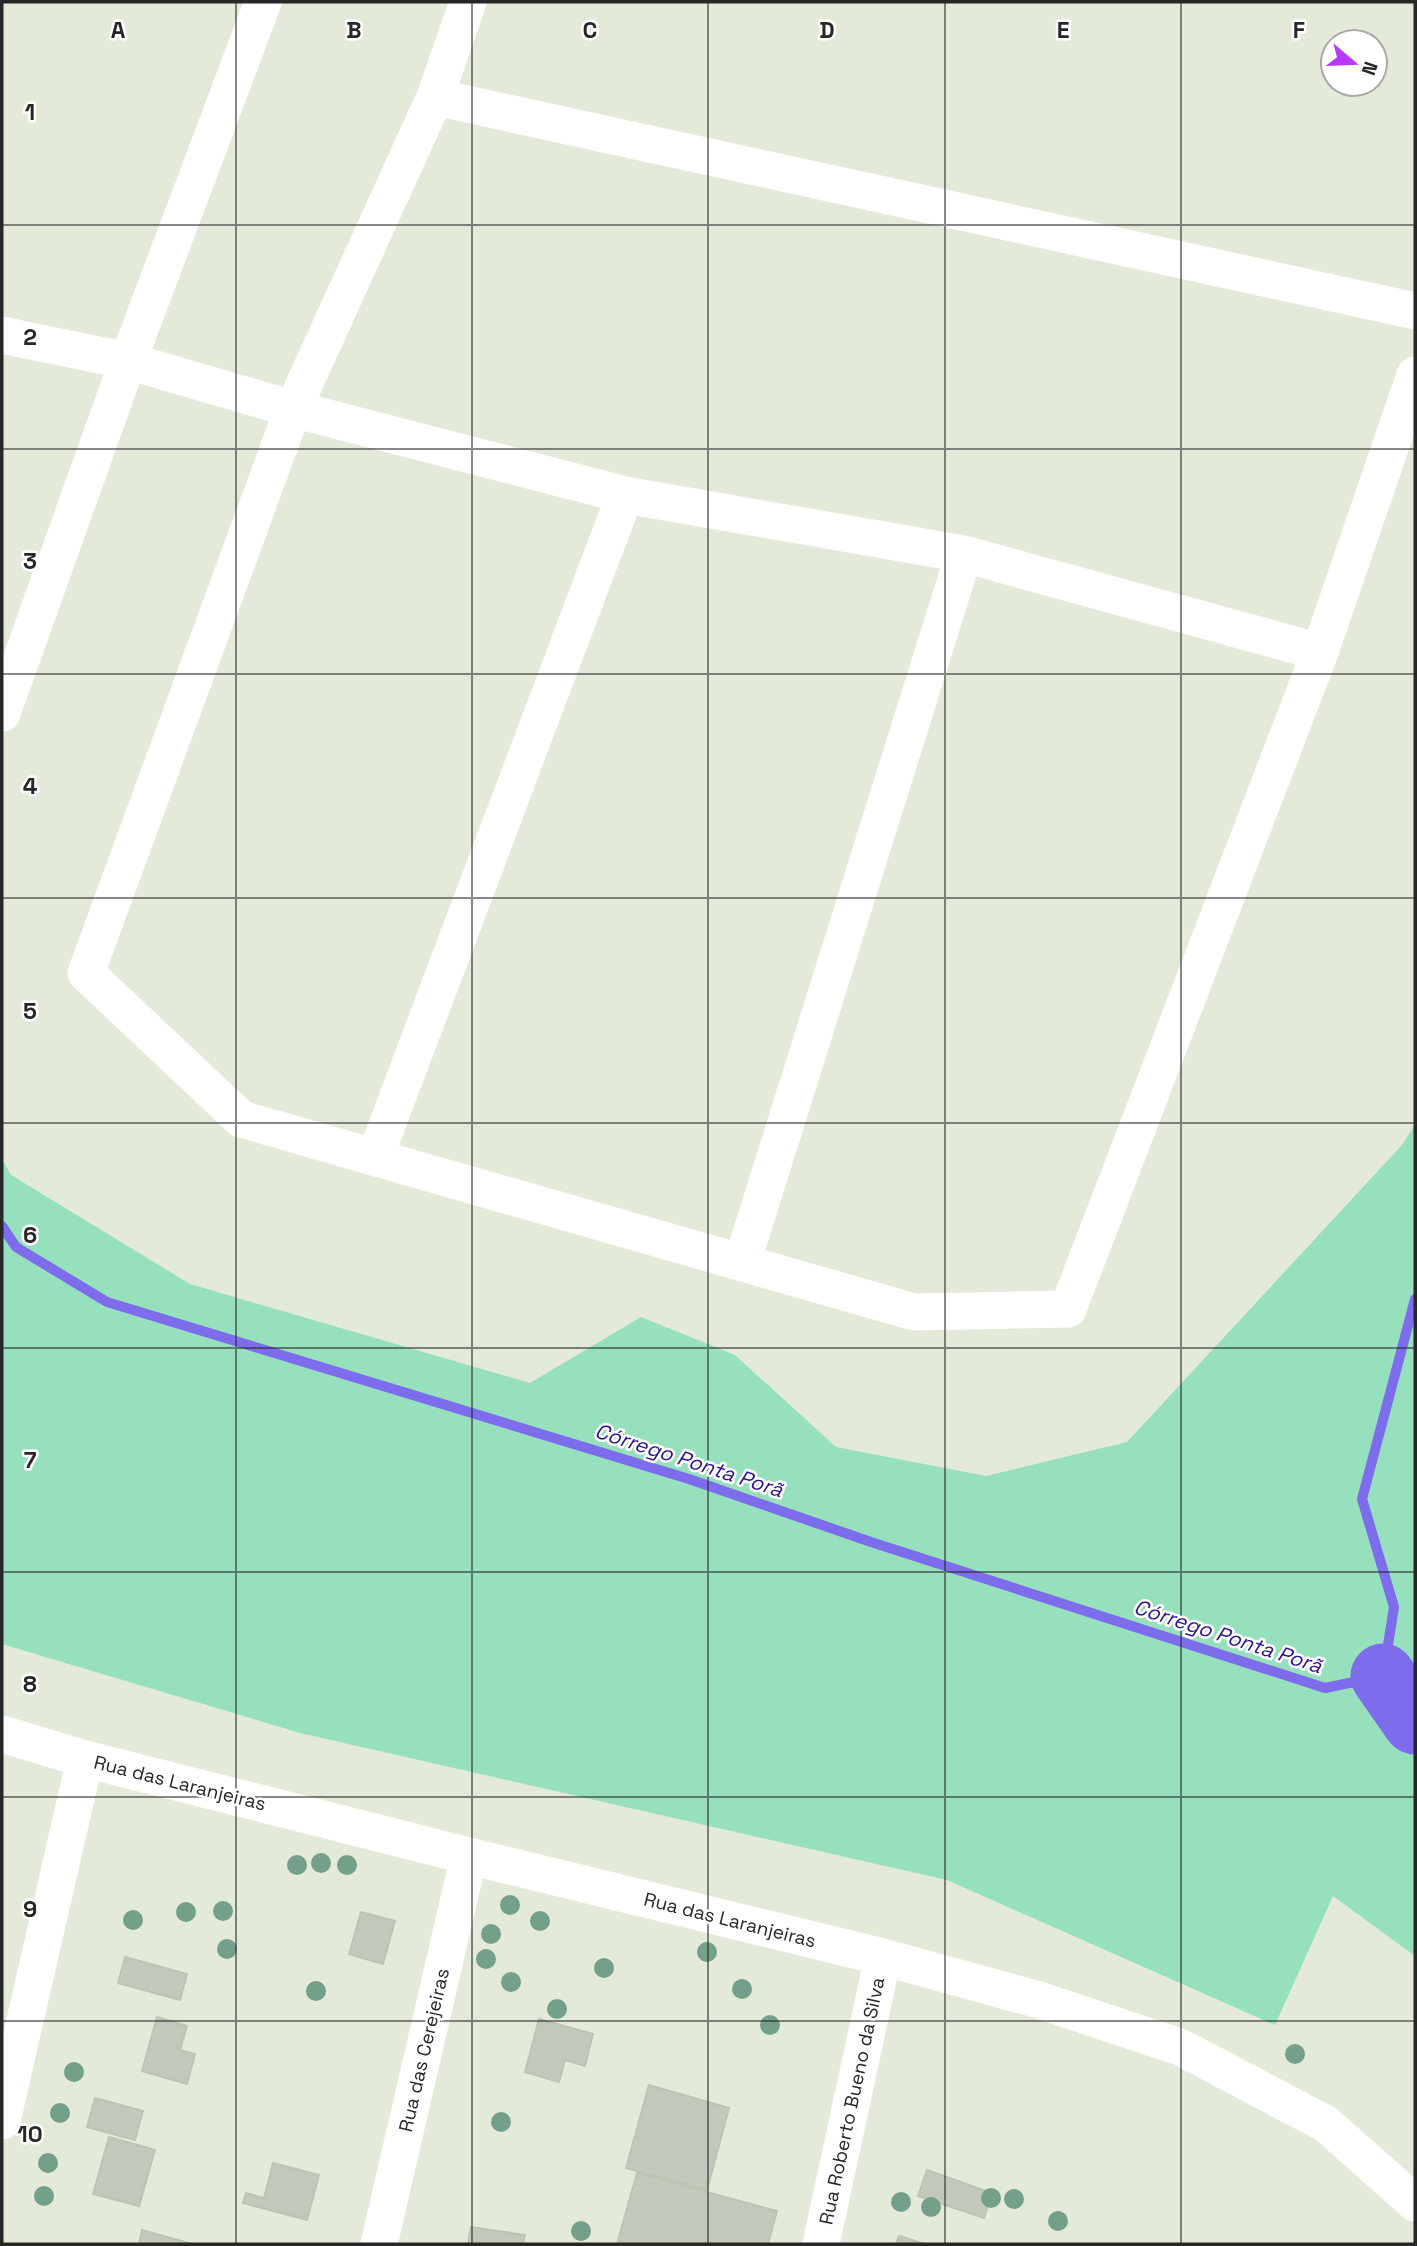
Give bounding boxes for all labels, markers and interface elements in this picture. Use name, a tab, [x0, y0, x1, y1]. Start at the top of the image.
text: A	[111, 15, 126, 45]
text: B	[346, 15, 362, 45]
text: C	[583, 15, 597, 45]
text: D	[819, 15, 835, 45]
text: E	[1057, 15, 1069, 45]
text: F	[1293, 15, 1305, 45]
north arrow	[1319, 28, 1389, 98]
text: N	[1356, 58, 1383, 78]
text: 1	[25, 97, 35, 127]
text: 2	[23, 322, 37, 352]
text: 3	[23, 546, 37, 576]
text: 4	[23, 771, 38, 801]
text: 5	[23, 996, 37, 1026]
text: 6	[23, 1220, 37, 1250]
water label: Córrego Ponta Porã	[592, 1417, 787, 1503]
text: 7	[24, 1445, 37, 1475]
water label: Córrego Ponta Porã	[1131, 1593, 1326, 1679]
text: 8	[23, 1669, 37, 1699]
street label: Rua das Laranjeiras	[91, 1750, 269, 1816]
street label: Rua das Laranjeiras	[641, 1887, 819, 1953]
text: 9	[23, 1894, 37, 1924]
street label: Rua das Cerejeiras	[393, 1966, 455, 2134]
street label: Rua Roberto Bueno da Silva	[814, 1975, 890, 2227]
text: 10	[17, 2119, 43, 2149]

